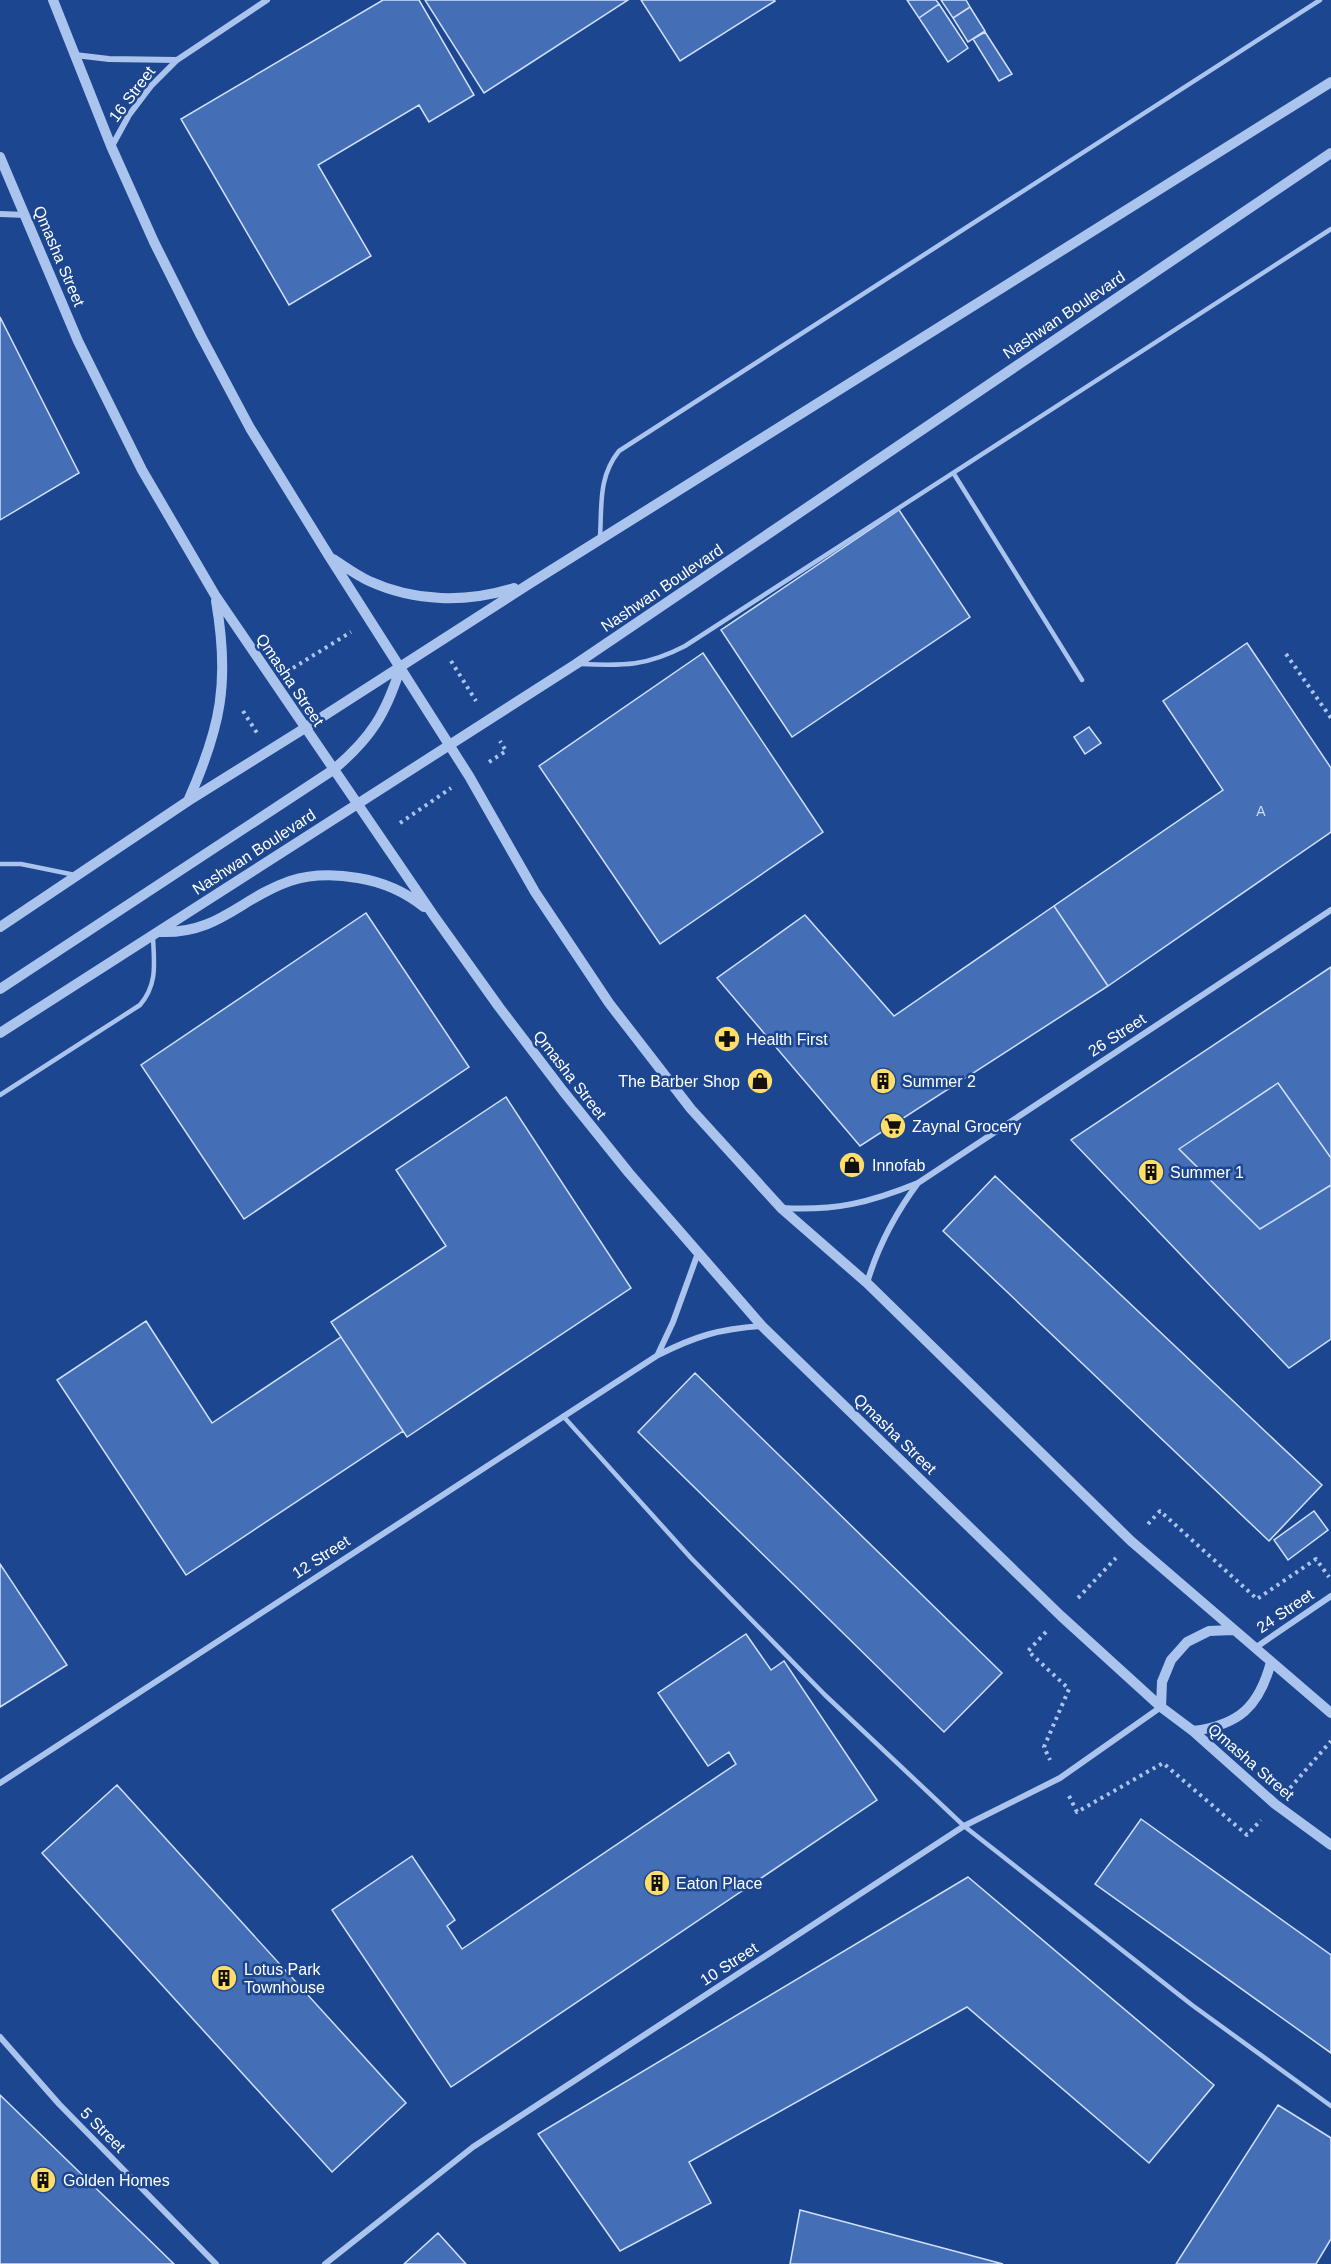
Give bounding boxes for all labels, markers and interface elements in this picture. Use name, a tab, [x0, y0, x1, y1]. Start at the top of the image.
street label: 16 Street	[106, 63, 159, 125]
street label: Qmasha Street	[30, 203, 88, 309]
street label: Nashwan Boulevard	[1000, 268, 1128, 362]
street label: Nashwan Boulevard	[598, 541, 726, 635]
street label: Qmasha Street	[253, 631, 327, 730]
house number: A	[1256, 803, 1266, 819]
street label: Nashwan Boulevard	[189, 806, 319, 898]
street label: 26 Street	[1085, 1010, 1149, 1060]
pharmacy icon: Health First	[712, 1024, 742, 1054]
street label: Qmasha Street	[530, 1027, 610, 1123]
place label: Health First	[746, 1031, 828, 1048]
shop icon: The Barber Shop	[745, 1066, 775, 1096]
building icon: Summer 2	[868, 1066, 898, 1096]
place label: The Barber Shop	[618, 1073, 740, 1090]
place label: Summer 2	[902, 1073, 976, 1090]
supermarket icon: Zaynal Grocery	[878, 1111, 908, 1141]
place label: Zaynal Grocery	[912, 1118, 1021, 1135]
shop icon: Innofab	[837, 1150, 867, 1180]
place label: Innofab	[872, 1157, 925, 1174]
building icon: Summer 1	[1136, 1157, 1166, 1187]
place label: Summer 1	[1170, 1164, 1244, 1181]
street label: Qmasha Street	[850, 1391, 940, 1478]
street label: 12 Street	[289, 1532, 353, 1582]
street label: 24 Street	[1253, 1585, 1317, 1636]
street label: Qmasha Street	[1205, 1720, 1298, 1804]
building icon: Eaton Place	[642, 1868, 672, 1898]
place label: Eaton Place	[676, 1875, 762, 1892]
street label: 10 Street	[697, 1939, 761, 1989]
place label: Lotus Park Townhouse	[244, 1961, 325, 1996]
building icon: Lotus Park Townhouse	[209, 1963, 239, 1993]
street label: 5 Street	[77, 2104, 129, 2156]
building icon: Golden Homes	[28, 2165, 58, 2195]
place label: Golden Homes	[63, 2172, 170, 2189]

